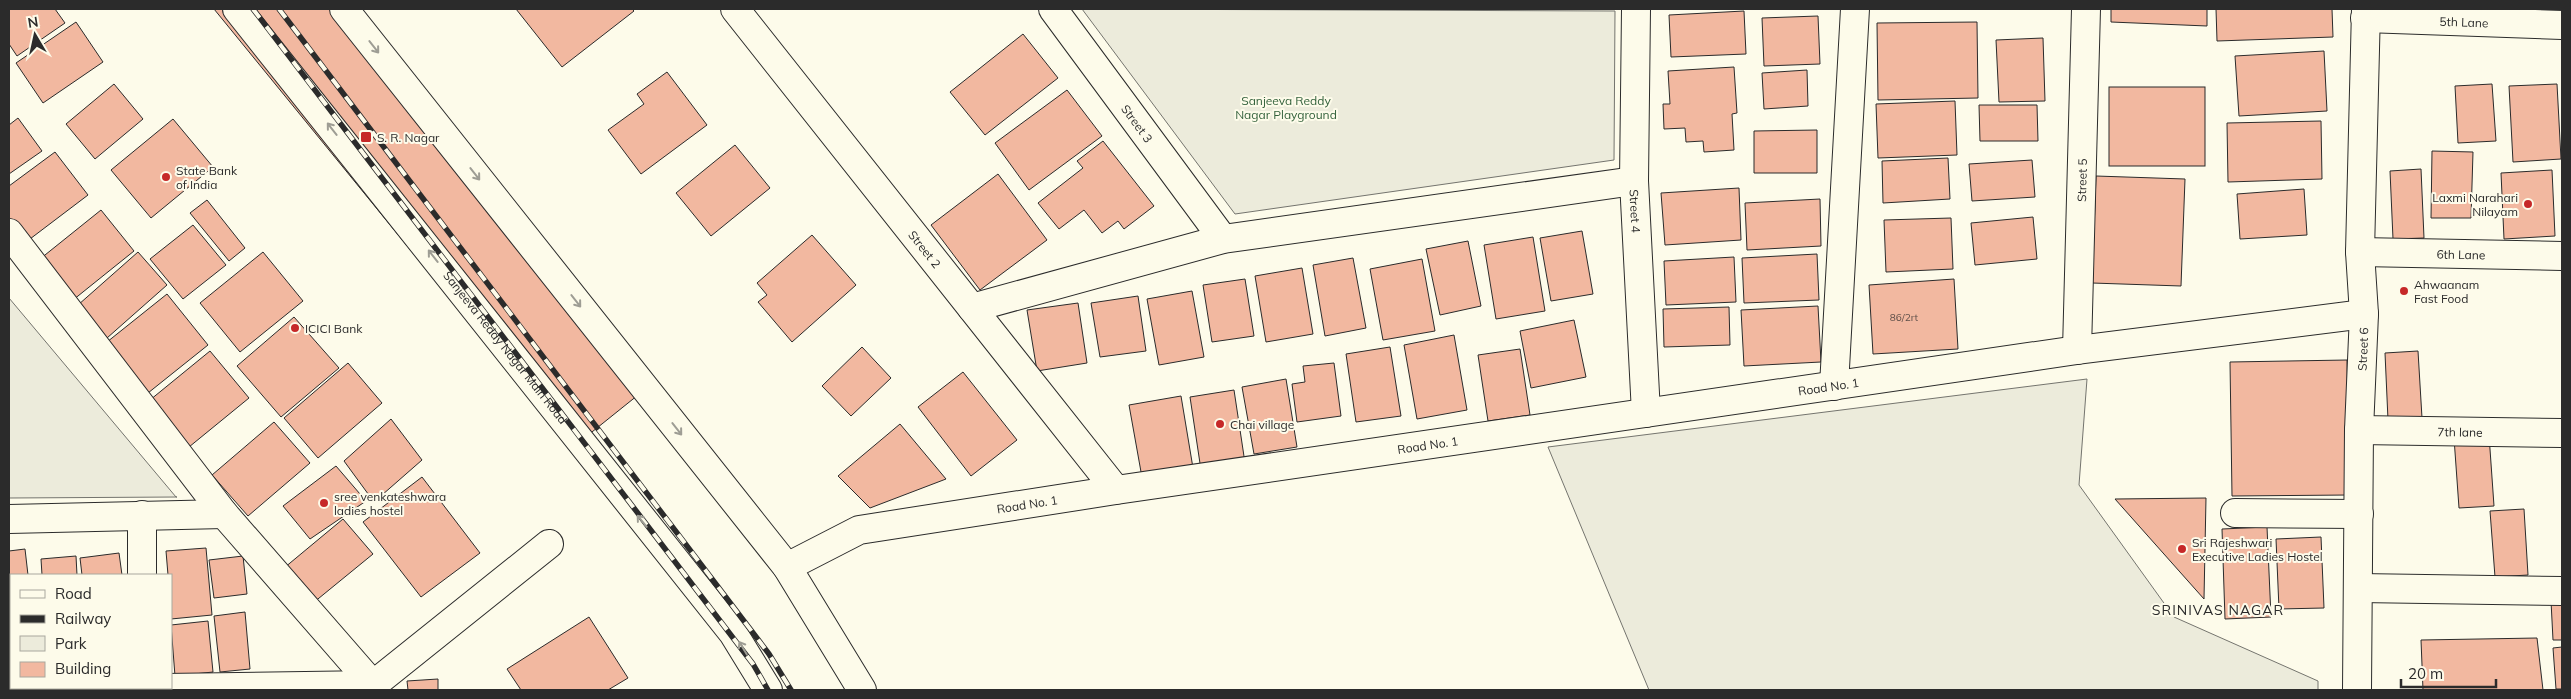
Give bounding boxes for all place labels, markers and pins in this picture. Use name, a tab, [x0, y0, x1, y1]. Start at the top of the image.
marker: S. R. Nagar	[359, 130, 373, 144]
place label: S. R. Nagar	[377, 130, 440, 145]
place label: State Bank of India	[176, 163, 238, 192]
marker: State Bank of India	[160, 171, 172, 183]
place label: Laxmi Narahari Nilayam	[2432, 190, 2518, 219]
marker: Laxmi Narahari Nilayam	[2522, 198, 2534, 210]
place label: Ahwaanam Fast Food	[2414, 277, 2479, 306]
marker: Ahwaanam Fast Food	[2398, 285, 2410, 297]
place label: ICICI Bank	[305, 321, 363, 336]
marker: ICICI Bank	[289, 322, 301, 334]
place label: Chai village	[1230, 417, 1294, 432]
marker: Chai village	[1214, 418, 1226, 430]
place label: sree venkateshwara ladies hostel	[334, 489, 446, 518]
marker: sree venkateshwara ladies hostel	[318, 497, 330, 509]
place label: Sri Rajeshwari Executive Ladies Hostel	[2192, 535, 2323, 564]
marker: Sri Rajeshwari Executive Ladies Hostel	[2176, 543, 2188, 555]

